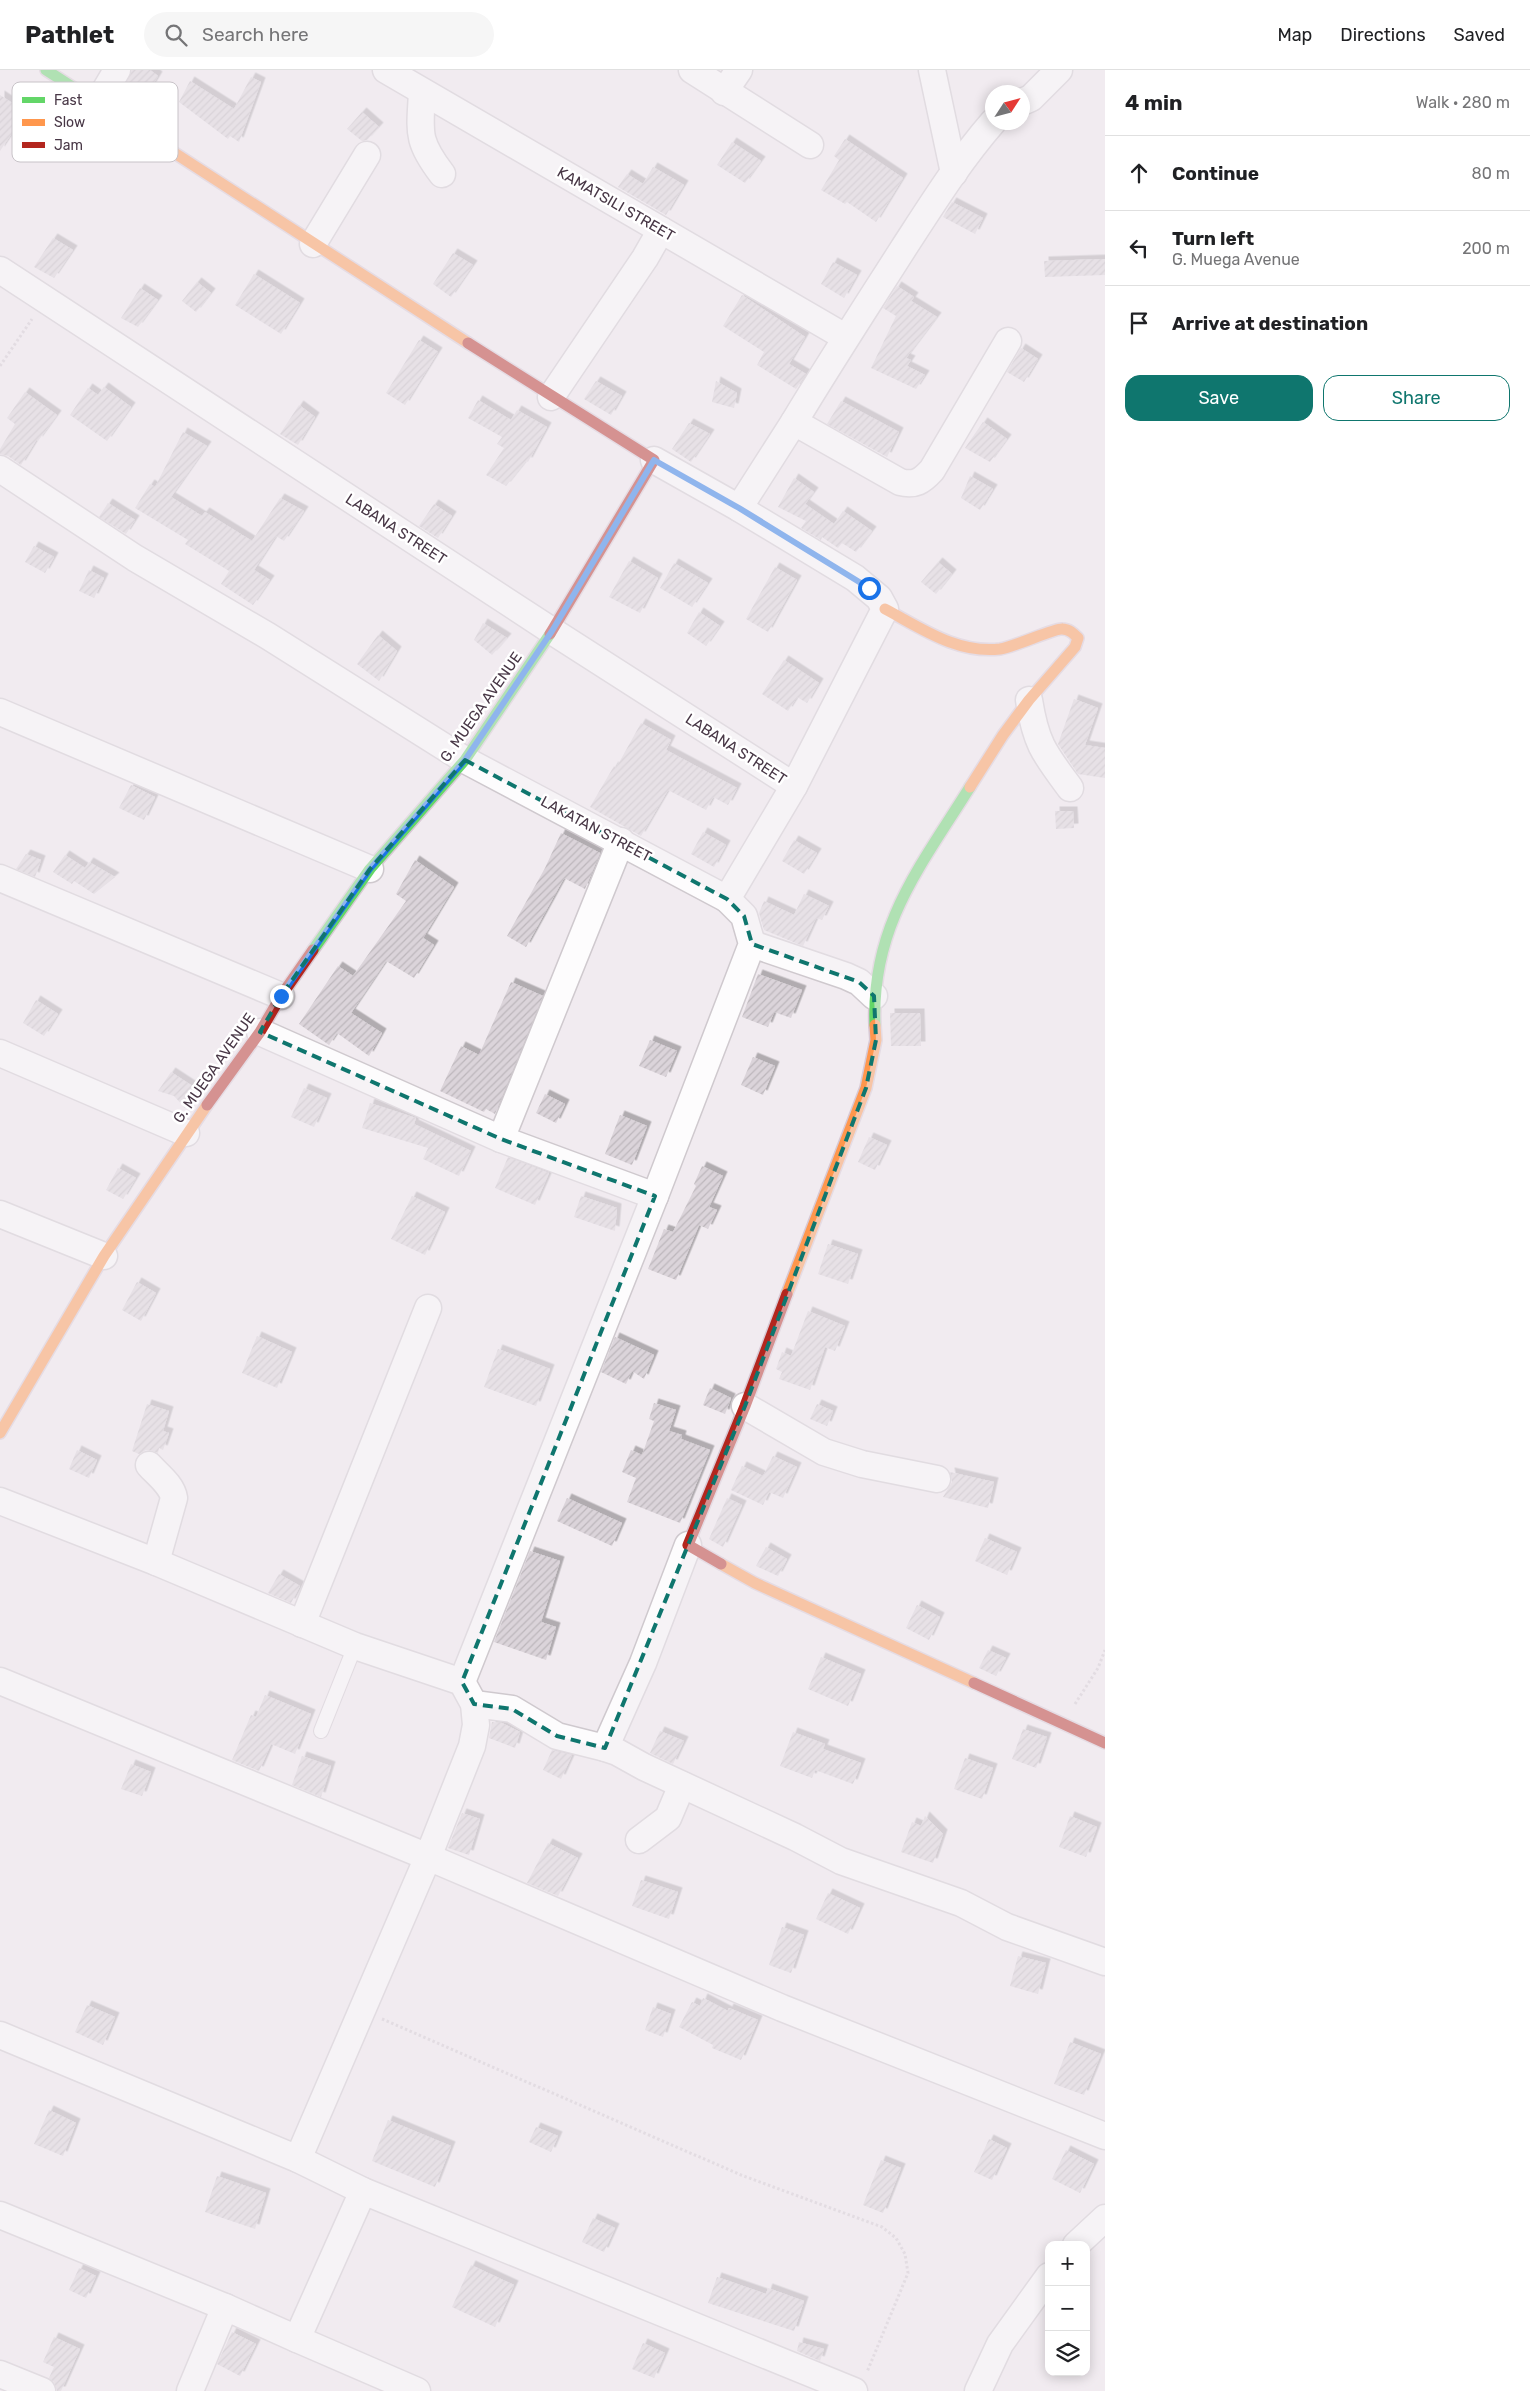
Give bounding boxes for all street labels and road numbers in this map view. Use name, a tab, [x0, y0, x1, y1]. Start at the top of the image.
street label: KAMATSILI STREET	[554, 163, 678, 245]
street label: LABANA STREET	[342, 490, 450, 569]
street label: G. MUEGA AVENUE	[436, 649, 526, 765]
street label: LABANA STREET	[682, 710, 790, 789]
street label: LAKATAN STREET	[538, 792, 655, 866]
street label: G. MUEGA AVENUE	[169, 1010, 259, 1126]

